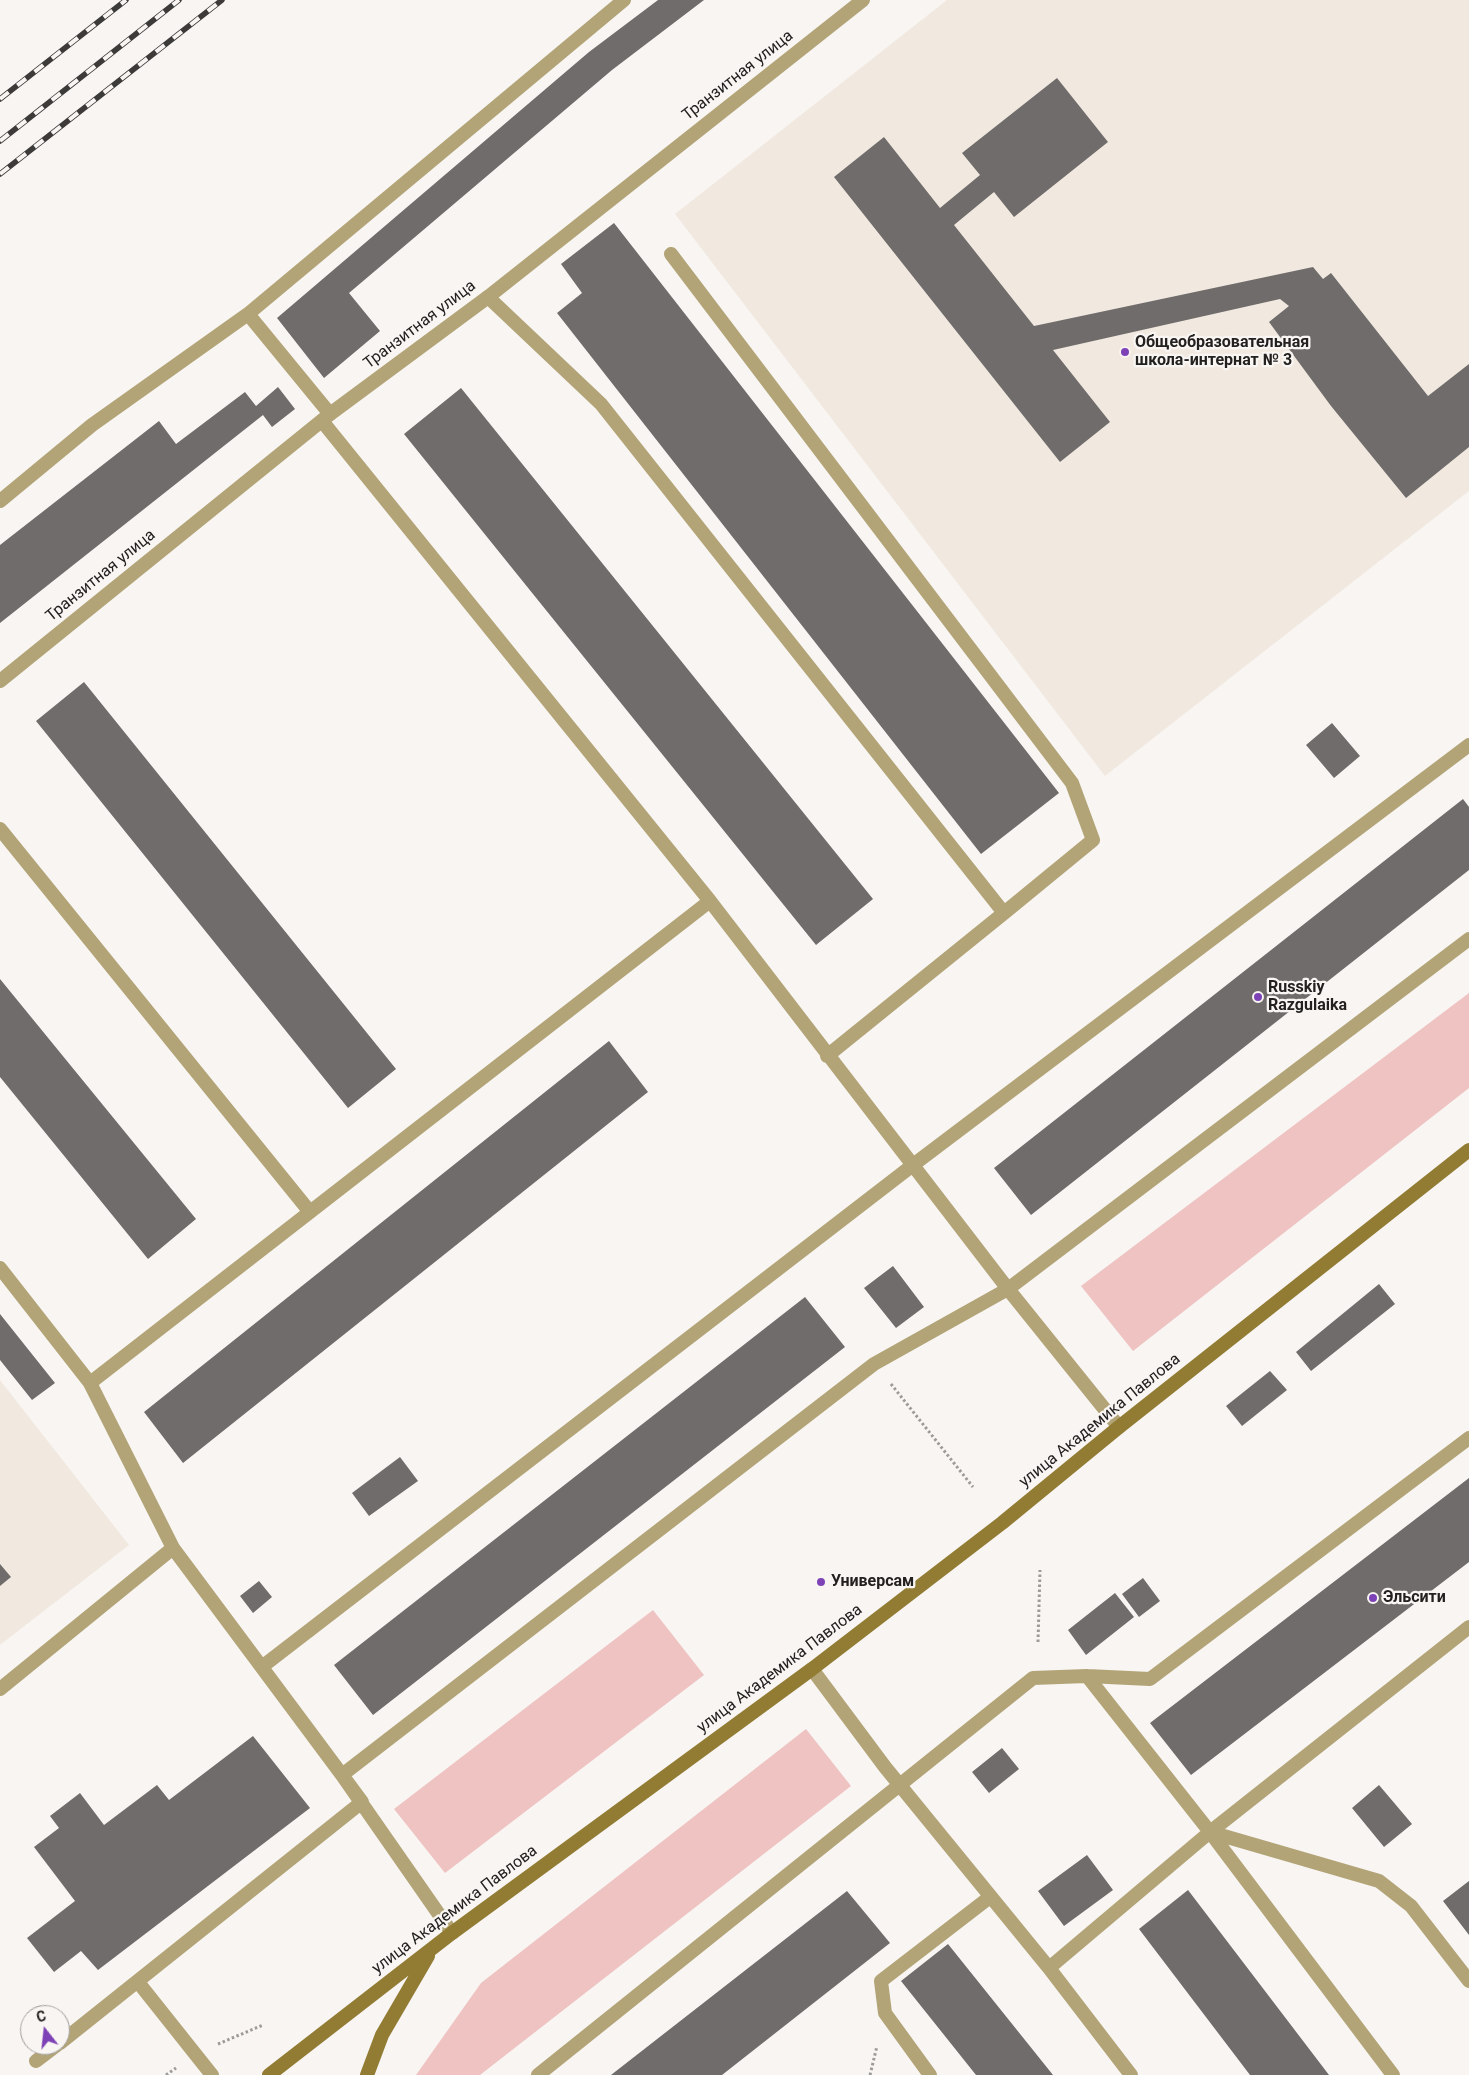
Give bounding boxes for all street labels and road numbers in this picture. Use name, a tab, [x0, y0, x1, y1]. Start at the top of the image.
street label: Транзитная улица	[679, 27, 797, 125]
street label: Транзитная улица	[360, 277, 480, 373]
street label: Транзитная улица	[42, 526, 160, 626]
street label: улица Академика Павлова	[1016, 1350, 1184, 1492]
street label: улица Академика Павлова	[694, 1601, 866, 1737]
street label: улица Академика Павлова	[369, 1842, 541, 1978]

